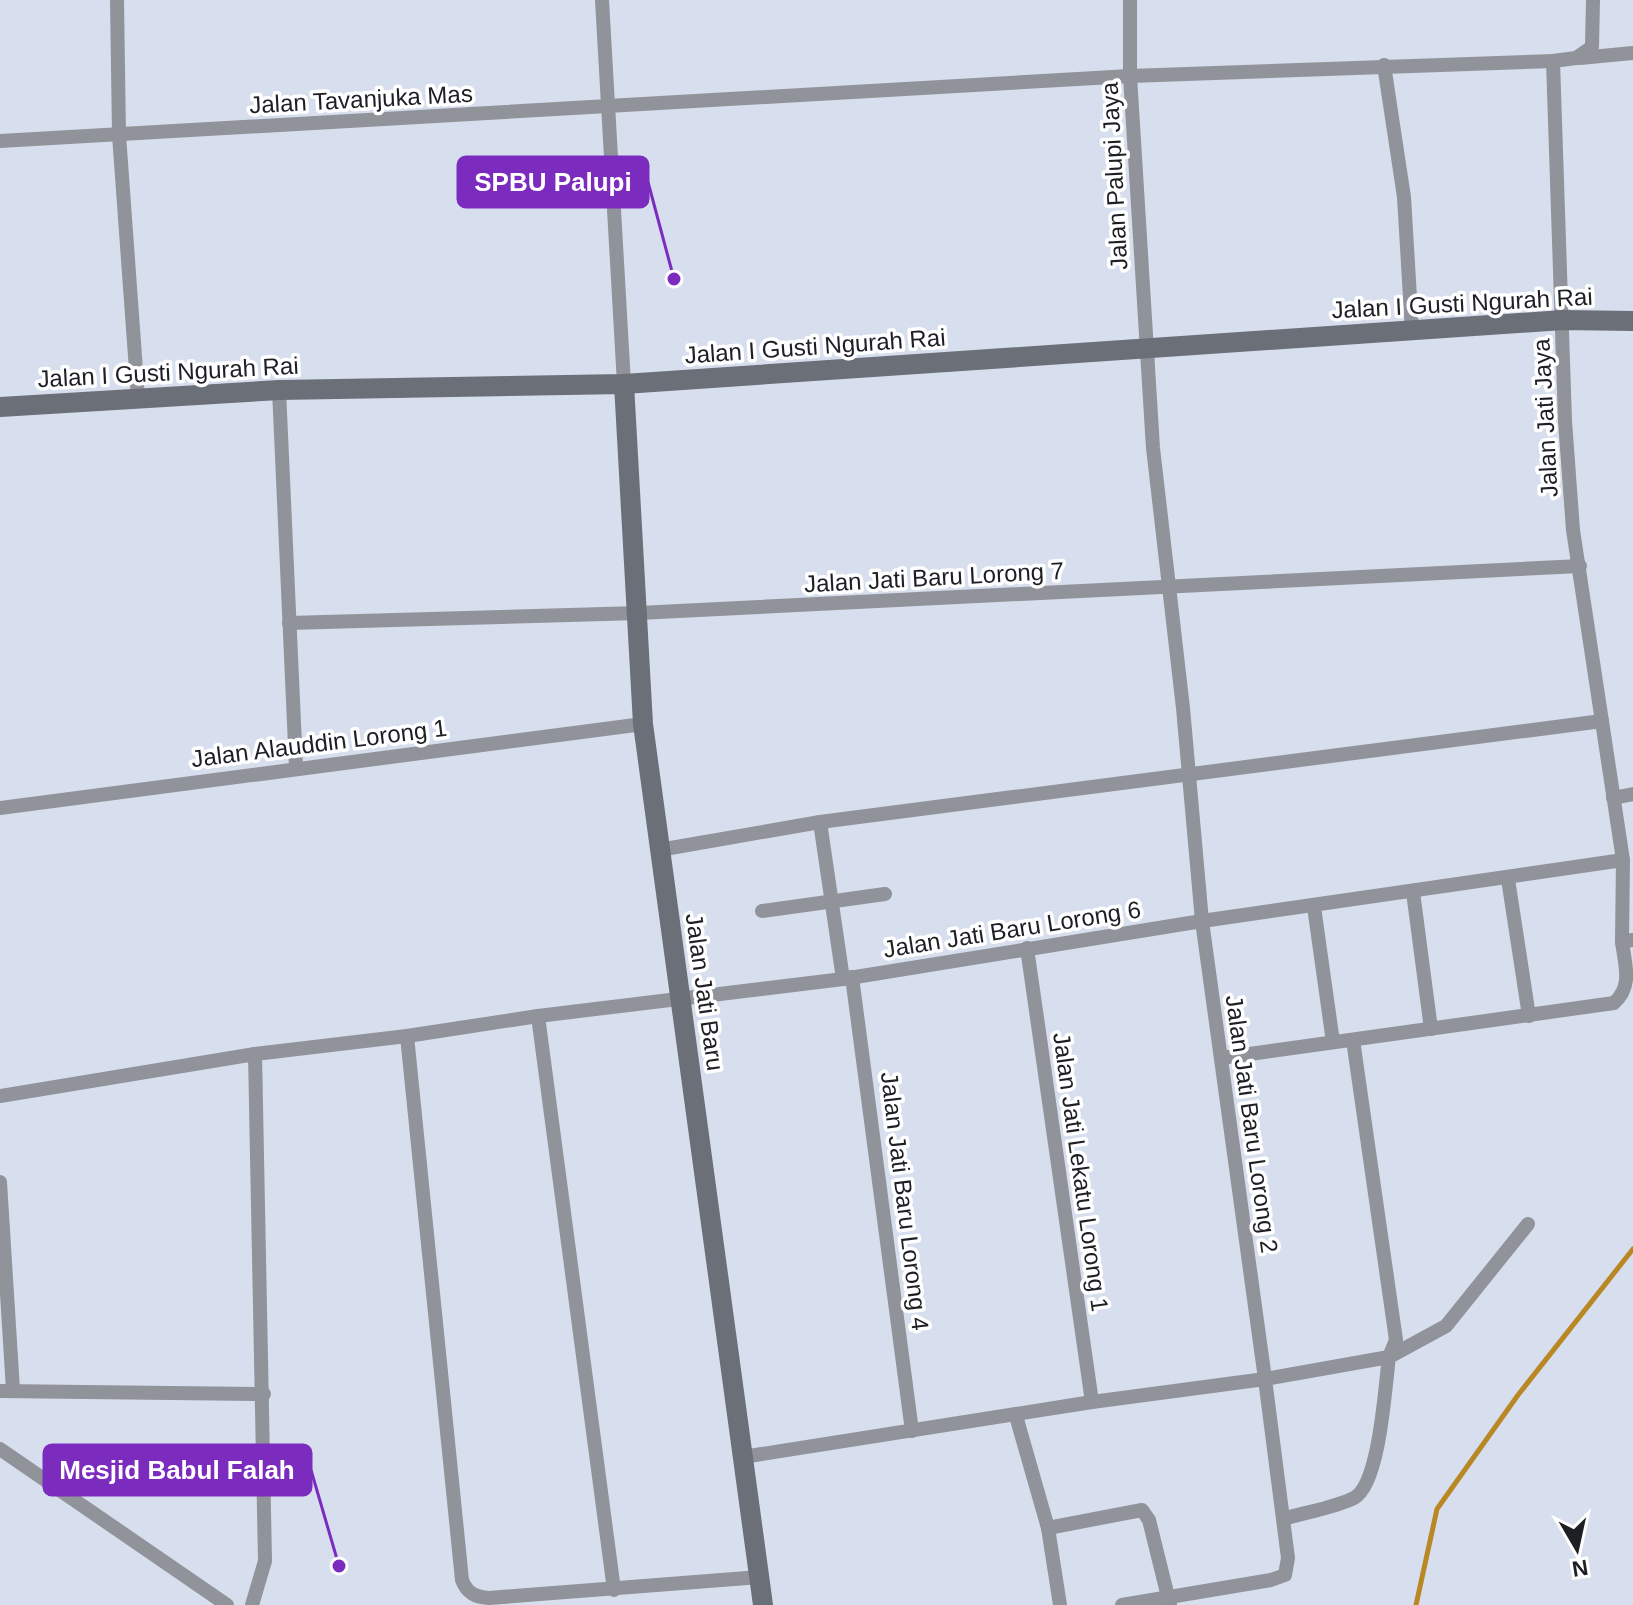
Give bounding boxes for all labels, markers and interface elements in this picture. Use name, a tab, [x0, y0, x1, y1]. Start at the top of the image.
street label: Jalan Tavanjuka Mas	[249, 80, 473, 118]
street label: Jalan Palupi Jaya	[1096, 81, 1132, 271]
callout: SPBU Palupi	[458, 157, 648, 207]
text: SPBU Palupi	[474, 167, 632, 197]
street label: Jalan I Gusti Ngurah Rai	[1331, 283, 1593, 323]
street label: Jalan I Gusti Ngurah Rai	[684, 323, 946, 369]
street label: Jalan Jati Jaya	[1527, 337, 1563, 498]
street label: Jalan I Gusti Ngurah Rai	[37, 352, 299, 392]
street label: Jalan Jati Baru Lorong 7	[803, 557, 1065, 597]
street label: Jalan Alauddin Lorong 1	[190, 714, 448, 772]
street label: Jalan Jati Baru Lorong 6	[881, 895, 1143, 963]
street label: Jalan Jati Baru	[681, 912, 729, 1072]
street label: Jalan Jati Baru Lorong 2	[1221, 993, 1283, 1255]
street label: Jalan Jati Lekatu Lorong 1	[1048, 1031, 1114, 1313]
street label: Jalan Jati Baru Lorong 4	[876, 1070, 934, 1332]
callout: Mesjid Babul Falah	[44, 1445, 311, 1495]
text: Mesjid Babul Falah	[59, 1455, 295, 1485]
north arrow	[1537, 1509, 1617, 1589]
text: N	[1570, 1555, 1590, 1582]

